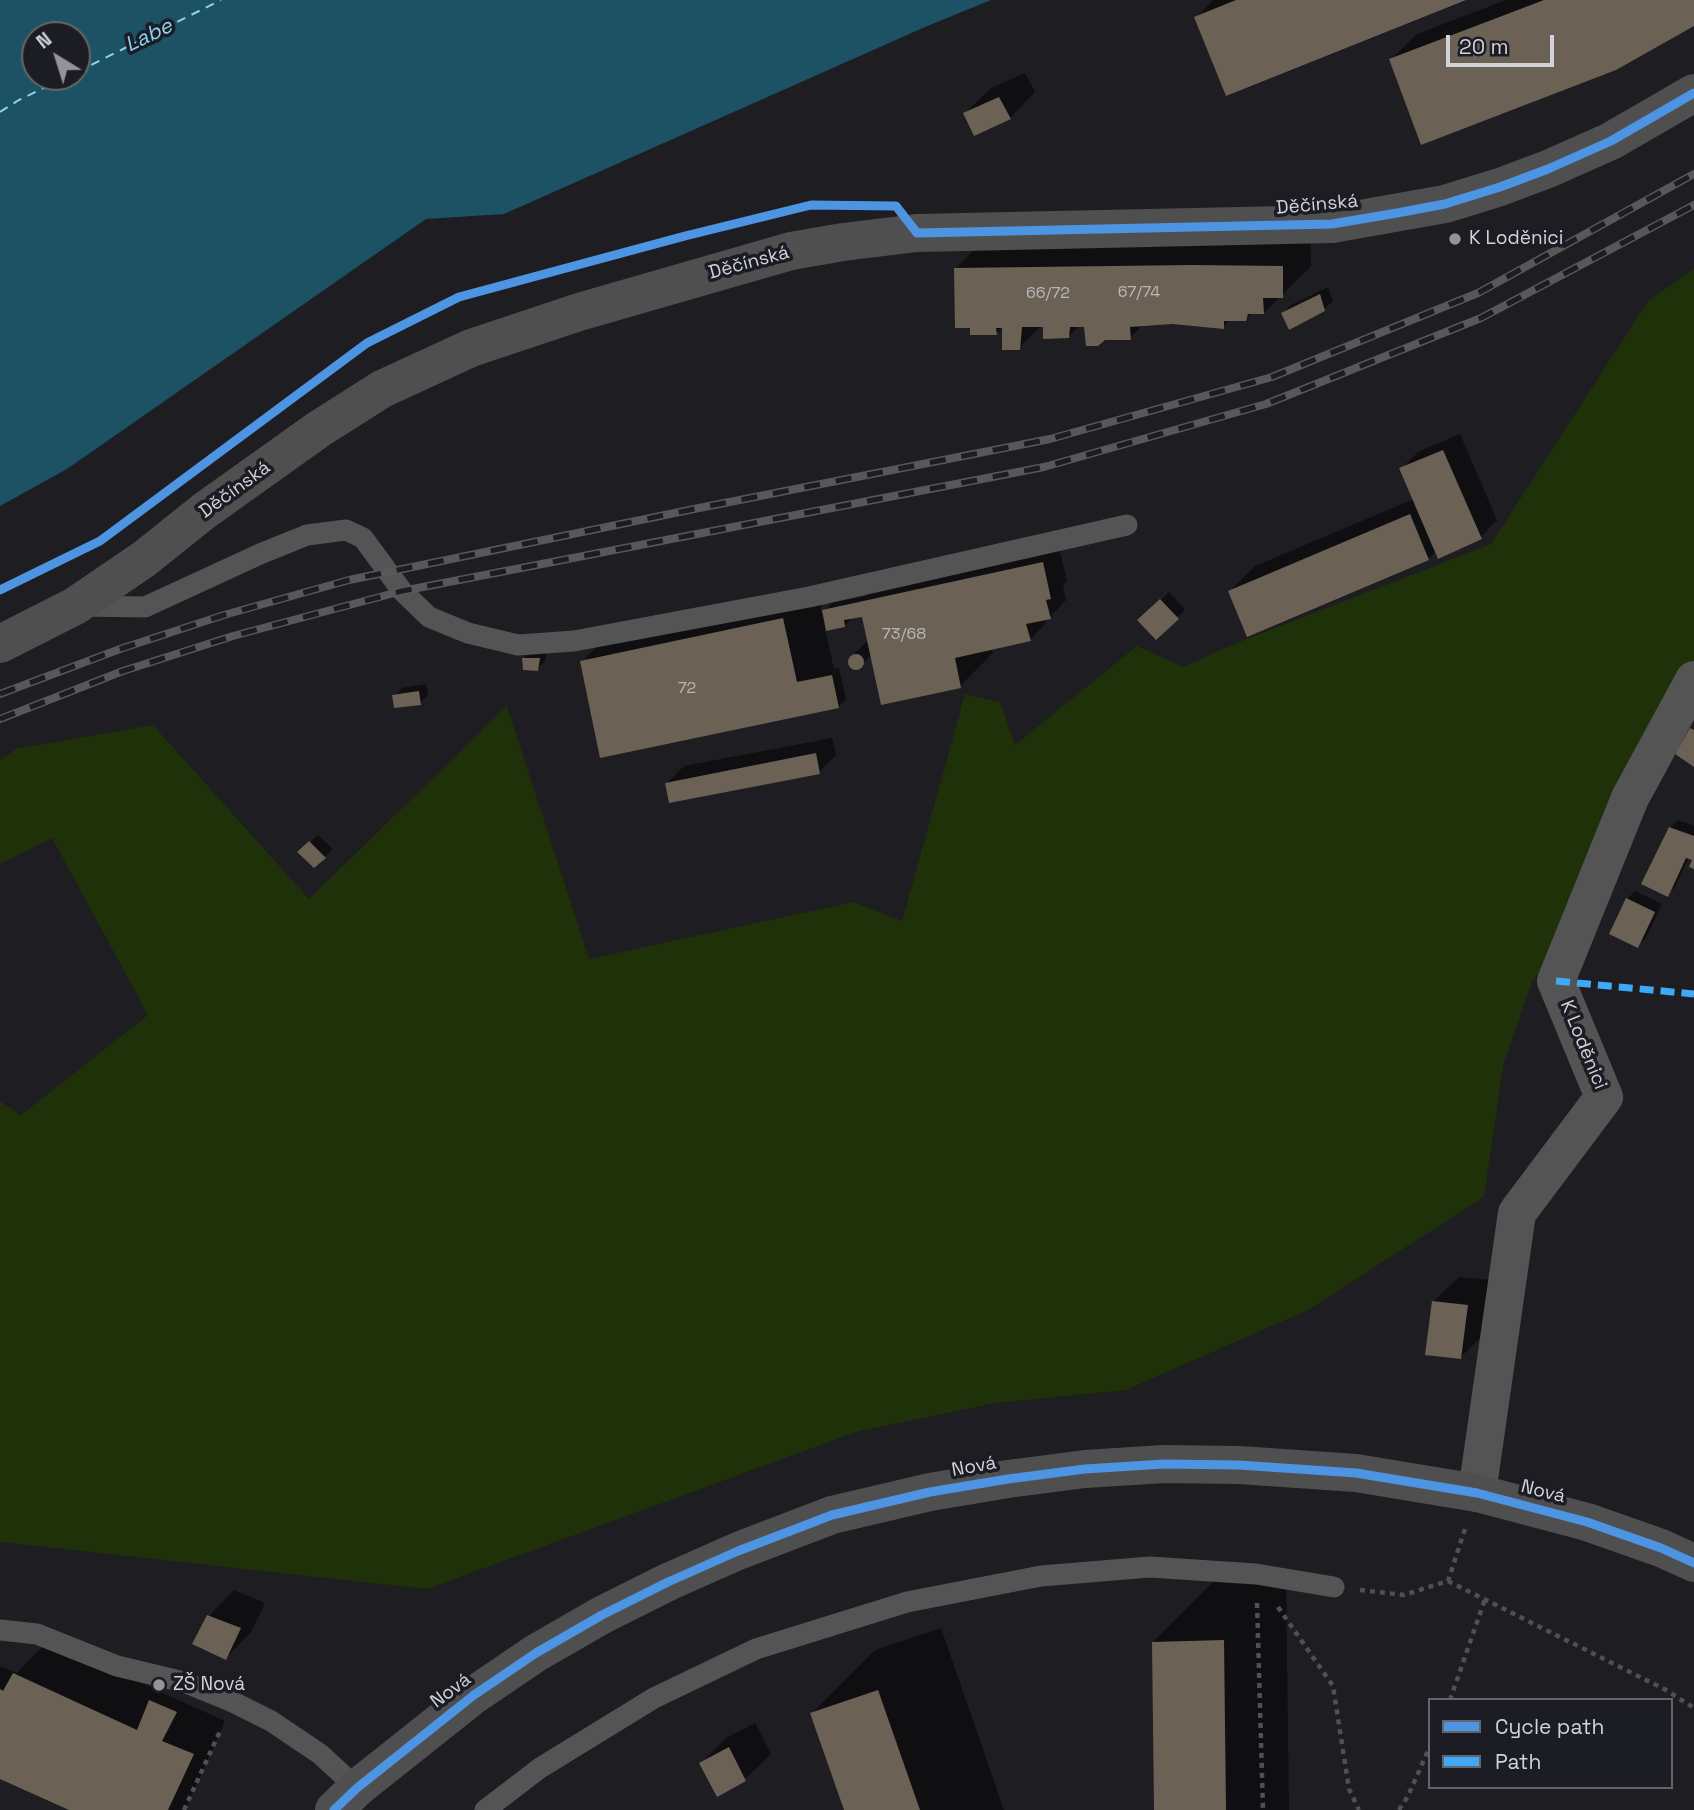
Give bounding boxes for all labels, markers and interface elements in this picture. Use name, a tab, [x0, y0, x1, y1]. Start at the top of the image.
water label: Labe	[121, 14, 177, 58]
north arrow	[21, 21, 91, 91]
scale bar	[1449, 21, 1558, 65]
text: N	[31, 27, 57, 54]
text: 20 m	[1459, 33, 1509, 60]
street label: Děčínská	[1275, 190, 1359, 220]
place label: K Loděnici	[1469, 228, 1563, 250]
marker: K Loděnici	[1447, 231, 1463, 247]
street label: Děčínská	[706, 241, 792, 285]
house number: 67/74	[1118, 283, 1160, 303]
house number: 66/72	[1026, 284, 1070, 304]
street label: Děčínská	[195, 457, 275, 523]
house number: 73/68	[882, 625, 926, 645]
house number: 72	[678, 679, 696, 699]
street label: K Loděnici	[1555, 997, 1611, 1093]
street label: Nová	[950, 1452, 998, 1482]
street label: Nová	[1518, 1476, 1568, 1508]
street label: Nová	[426, 1668, 476, 1714]
place label: ZŠ Nová	[173, 1674, 245, 1696]
marker: ZŠ Nová	[151, 1677, 167, 1693]
legend	[1428, 1698, 1673, 1789]
text: Cycle path	[1495, 1713, 1604, 1740]
text: Path	[1495, 1748, 1541, 1775]

